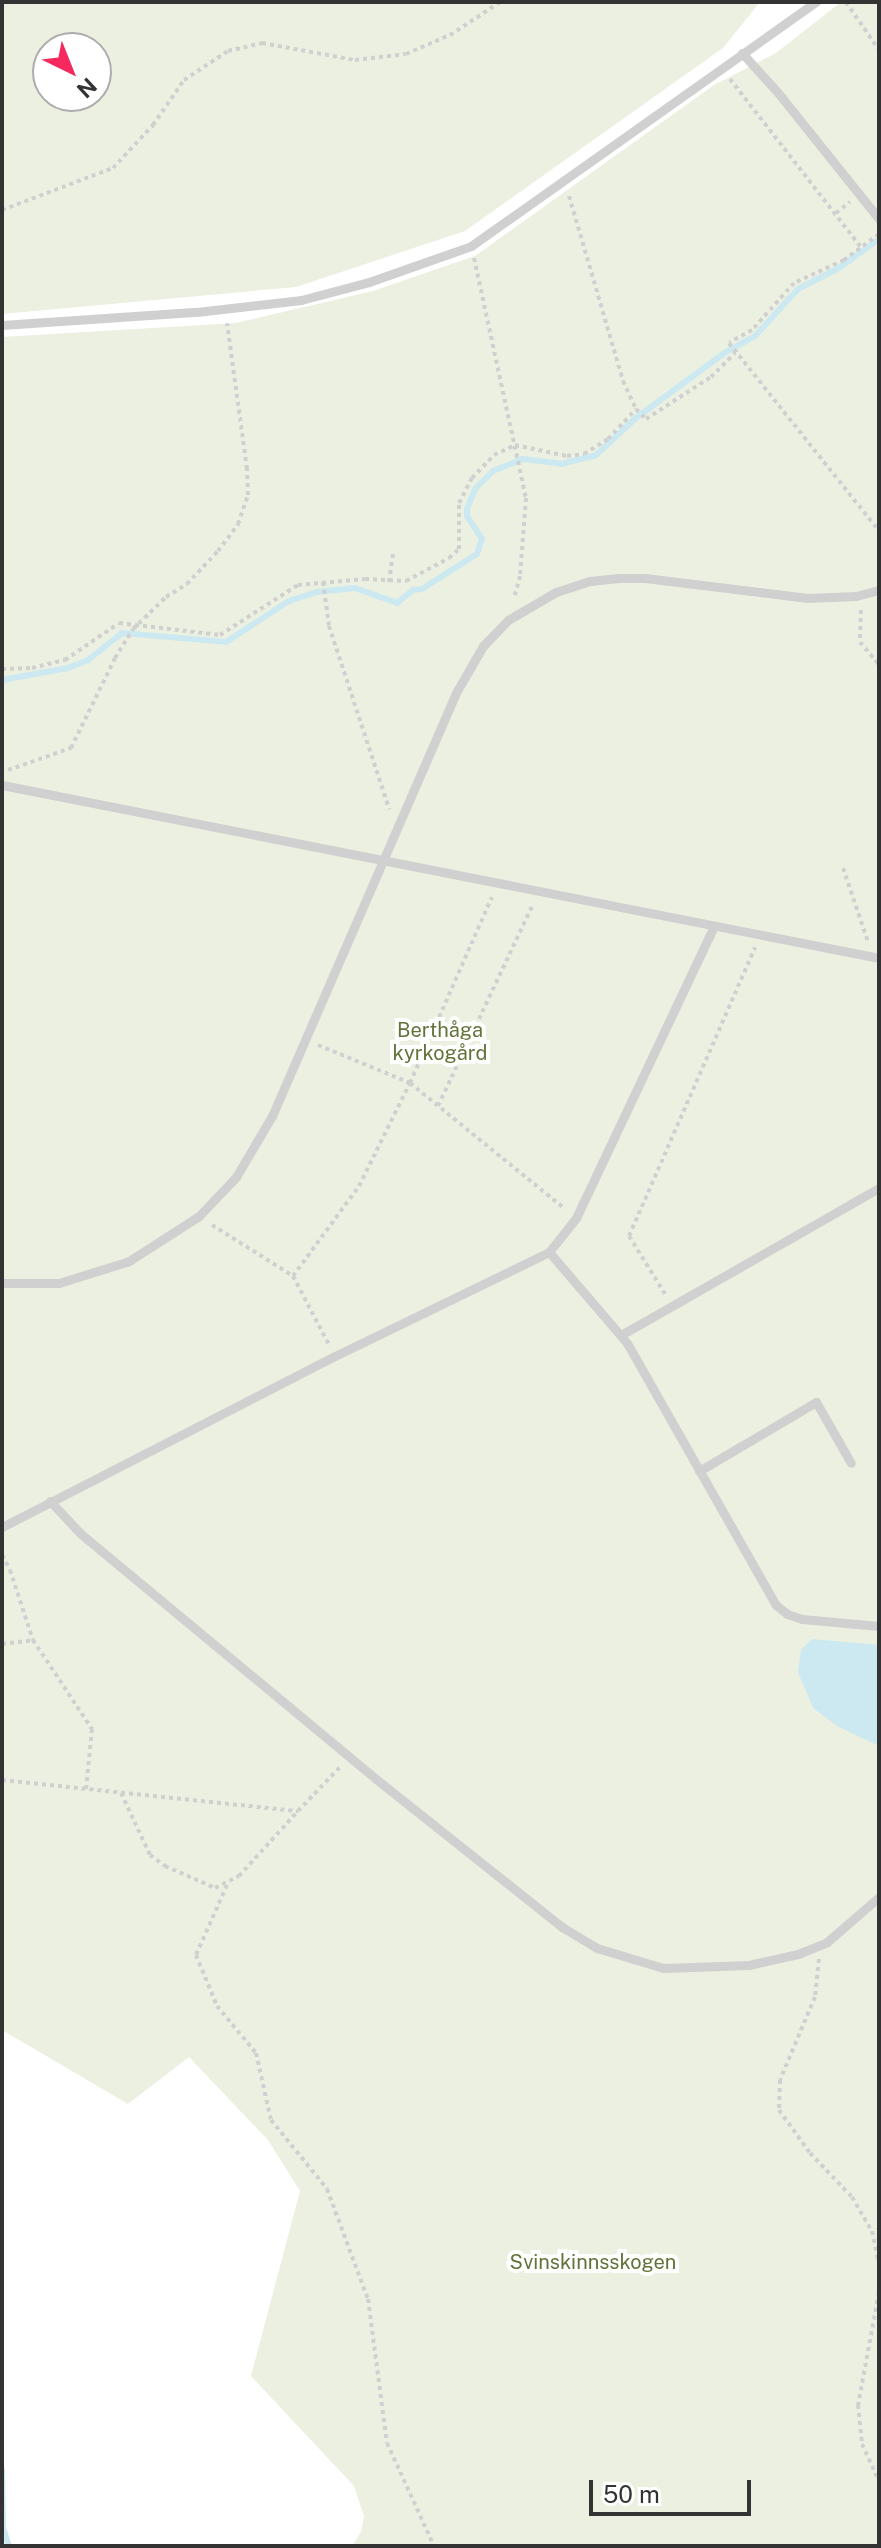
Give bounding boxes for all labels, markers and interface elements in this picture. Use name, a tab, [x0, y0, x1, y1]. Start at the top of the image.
north arrow	[32, 32, 112, 112]
text: N	[72, 73, 102, 103]
park label: Berthåga kyrkogård	[393, 1019, 487, 1066]
park label: Svinskinnsskogen	[510, 2250, 676, 2274]
scale bar	[593, 2464, 755, 2514]
text: 50 m	[603, 2480, 660, 2508]

